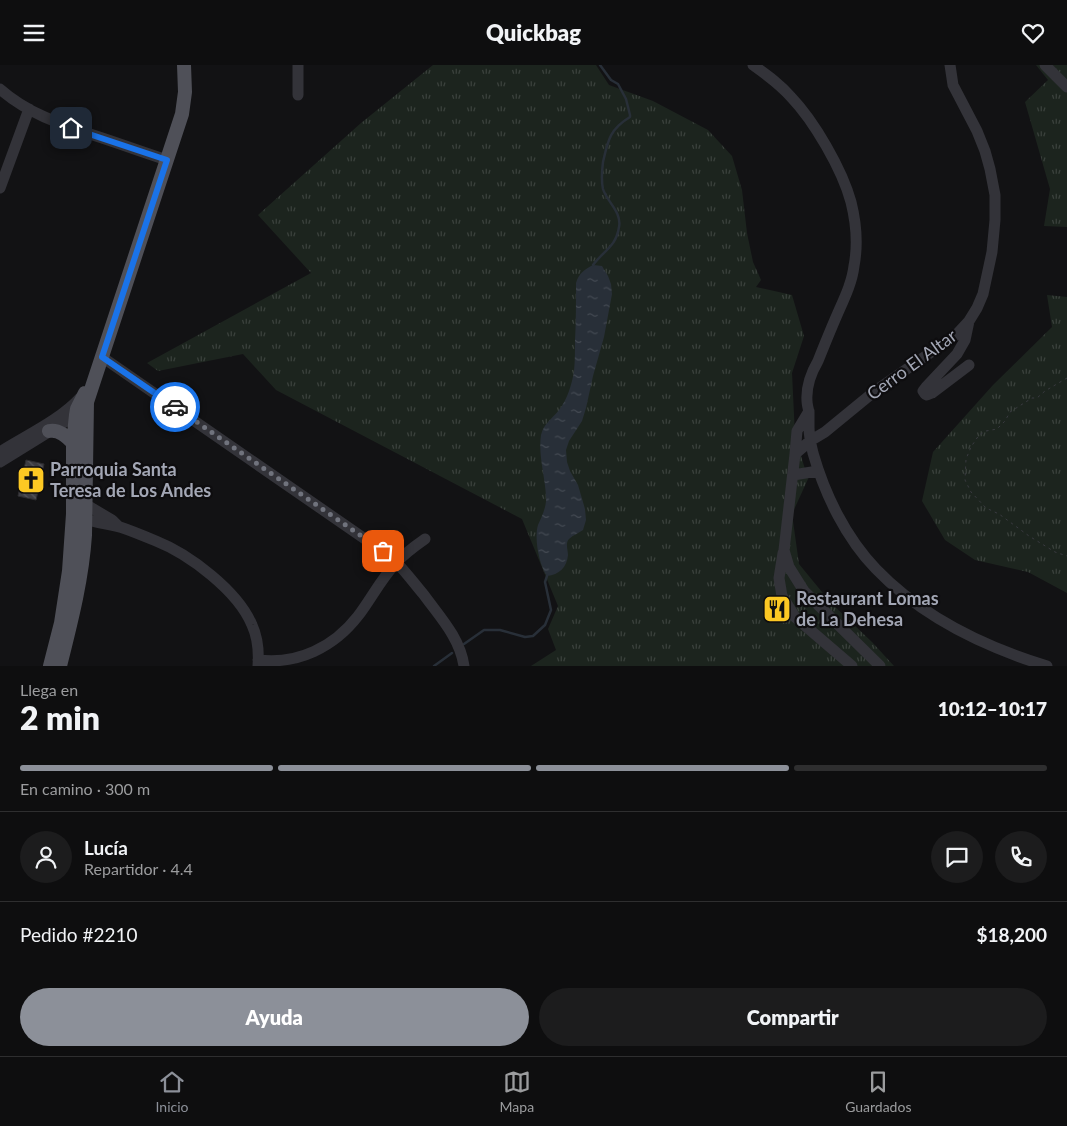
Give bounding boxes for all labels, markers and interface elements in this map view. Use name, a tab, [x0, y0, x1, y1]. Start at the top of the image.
icon: menu	[20, 19, 48, 47]
text: Quickbag	[486, 19, 581, 46]
icon: heart	[1019, 19, 1047, 47]
pin	[50, 107, 92, 149]
icon: home	[57, 114, 85, 142]
street label: Cerro El Altar	[862, 324, 961, 404]
courier	[150, 382, 200, 432]
icon: car	[161, 393, 189, 421]
place label: Parroquia Santa Teresa de Los Andes	[50, 458, 211, 501]
church icon: Parroquia Santa Teresa de Los Andes	[16, 465, 46, 495]
pin	[362, 530, 404, 572]
icon: bag	[369, 537, 397, 565]
place label: Restaurant Lomas de La Dehesa	[796, 587, 939, 630]
restaurant icon: Restaurant Lomas de La Dehesa	[762, 594, 792, 624]
text: Llega en	[20, 680, 78, 699]
text: 10:12–10:17	[938, 697, 1047, 720]
text: 2 min	[20, 698, 100, 737]
text: En camino · 300 m	[20, 779, 150, 798]
button: person	[20, 831, 72, 883]
button: chat	[931, 831, 983, 883]
button: phone	[995, 831, 1047, 883]
text: Lucía	[84, 836, 128, 859]
text: Repartidor · 4.4	[84, 859, 193, 878]
text: Pedido #2210	[20, 923, 138, 946]
text: $18,200	[976, 923, 1047, 946]
button: Ayuda	[20, 988, 529, 1046]
button: Compartir	[539, 988, 1047, 1046]
tab: Inicio	[156, 1068, 189, 1115]
tab: Mapa	[500, 1068, 534, 1115]
tab: Guardados	[845, 1068, 911, 1115]

